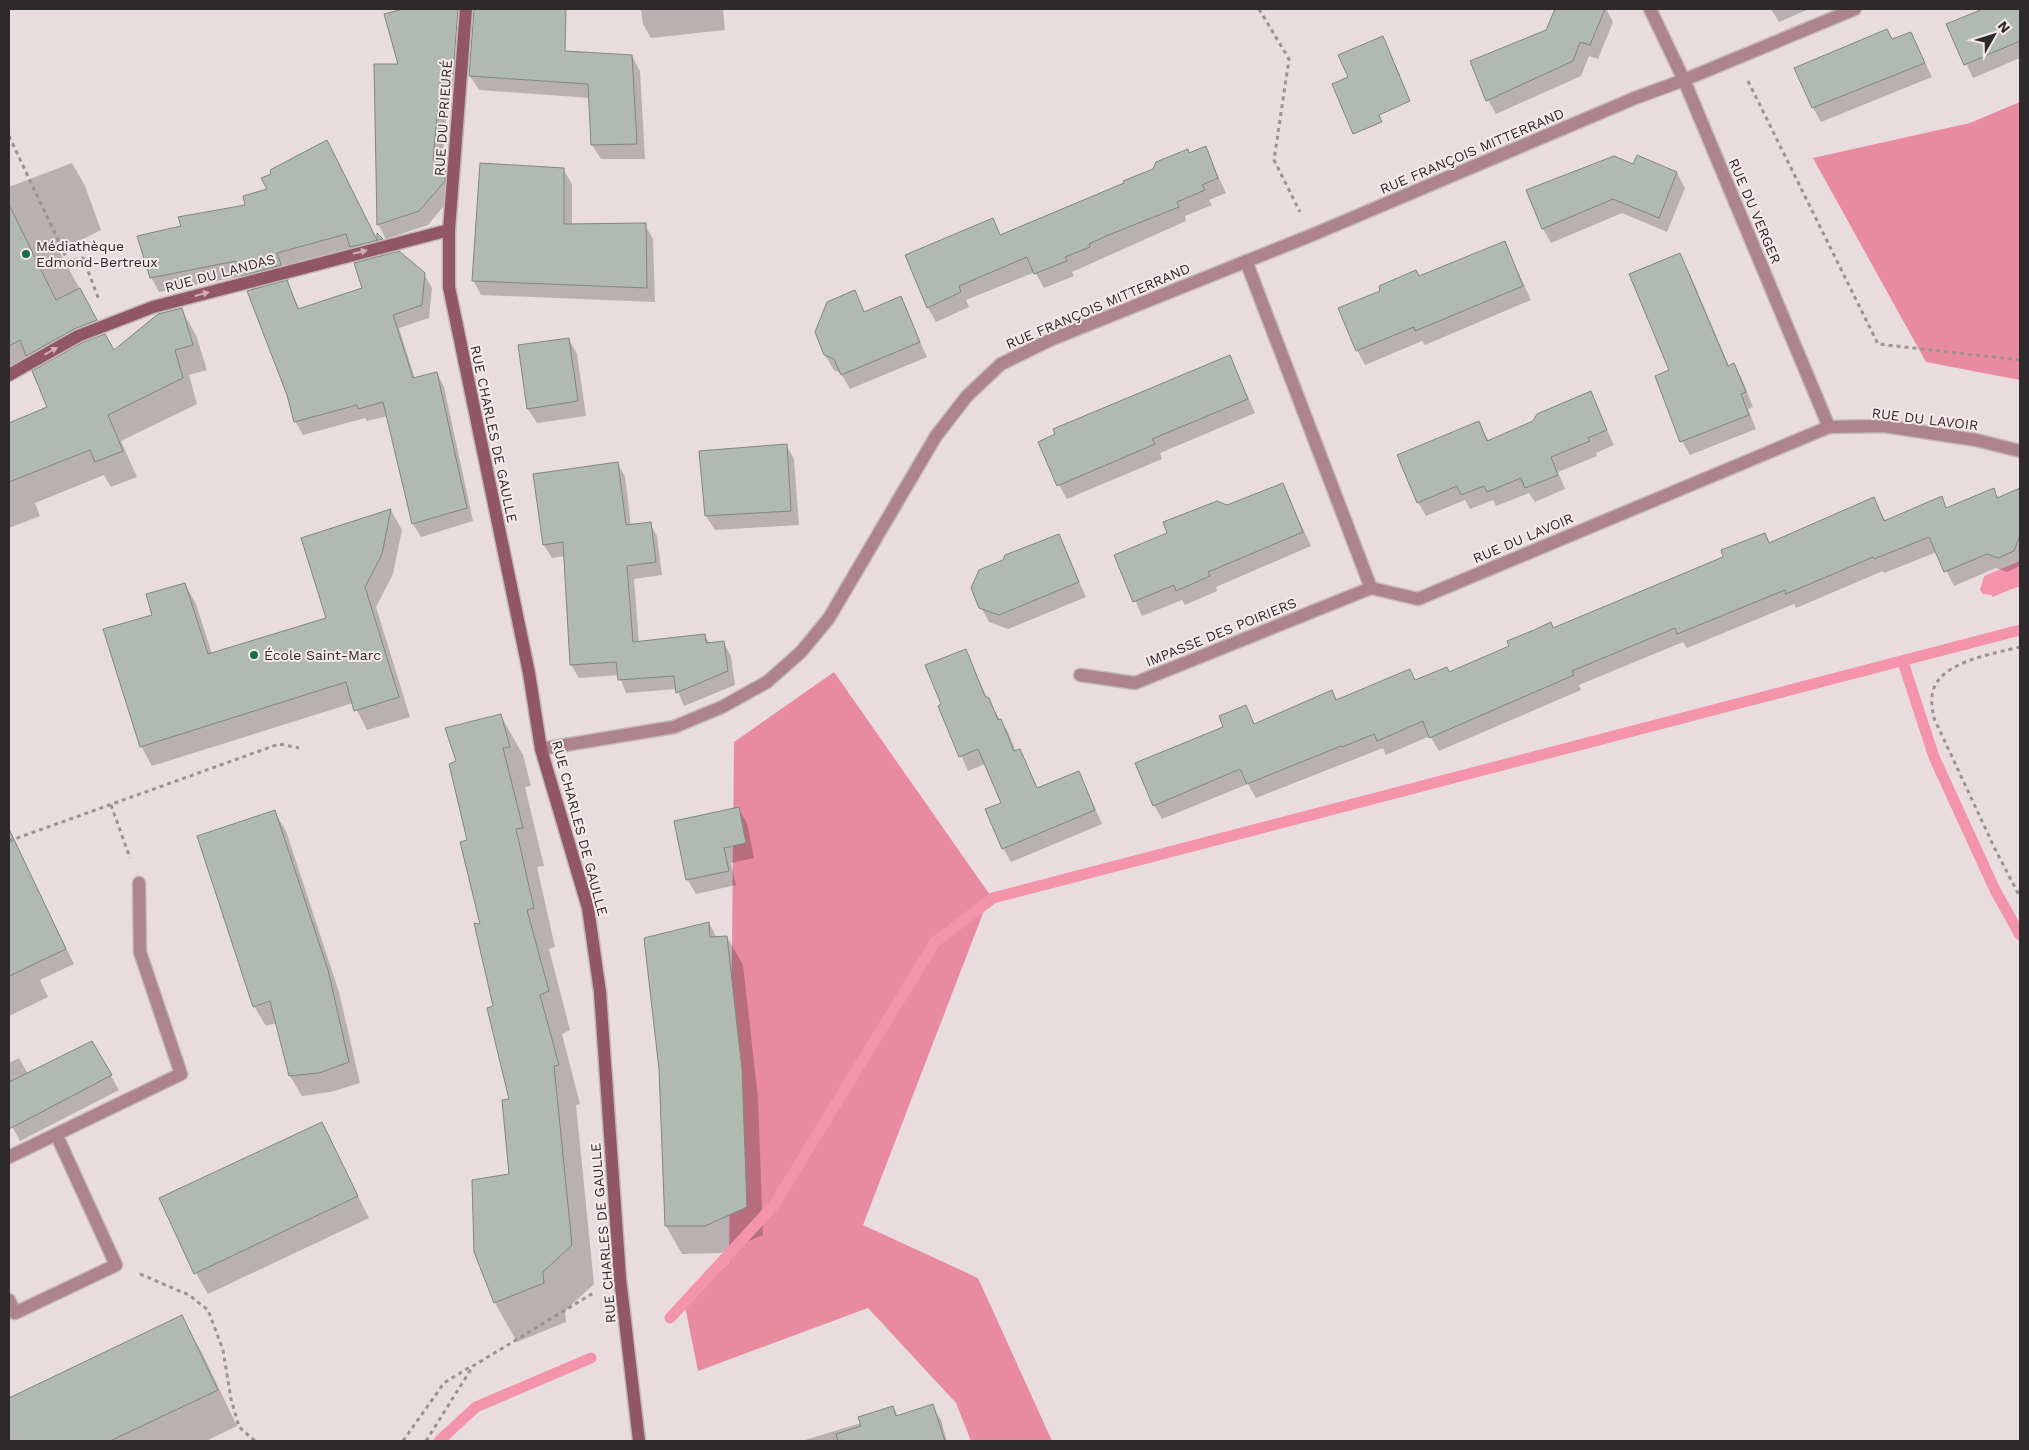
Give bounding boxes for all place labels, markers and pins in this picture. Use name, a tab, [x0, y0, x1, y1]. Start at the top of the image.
place label: Médiathèque Edmond-Bertreux	[36, 238, 158, 270]
marker: Médiathèque Edmond-Bertreux	[20, 248, 32, 260]
place label: École Saint-Marc	[264, 647, 381, 663]
marker: École Saint-Marc	[248, 649, 260, 661]

